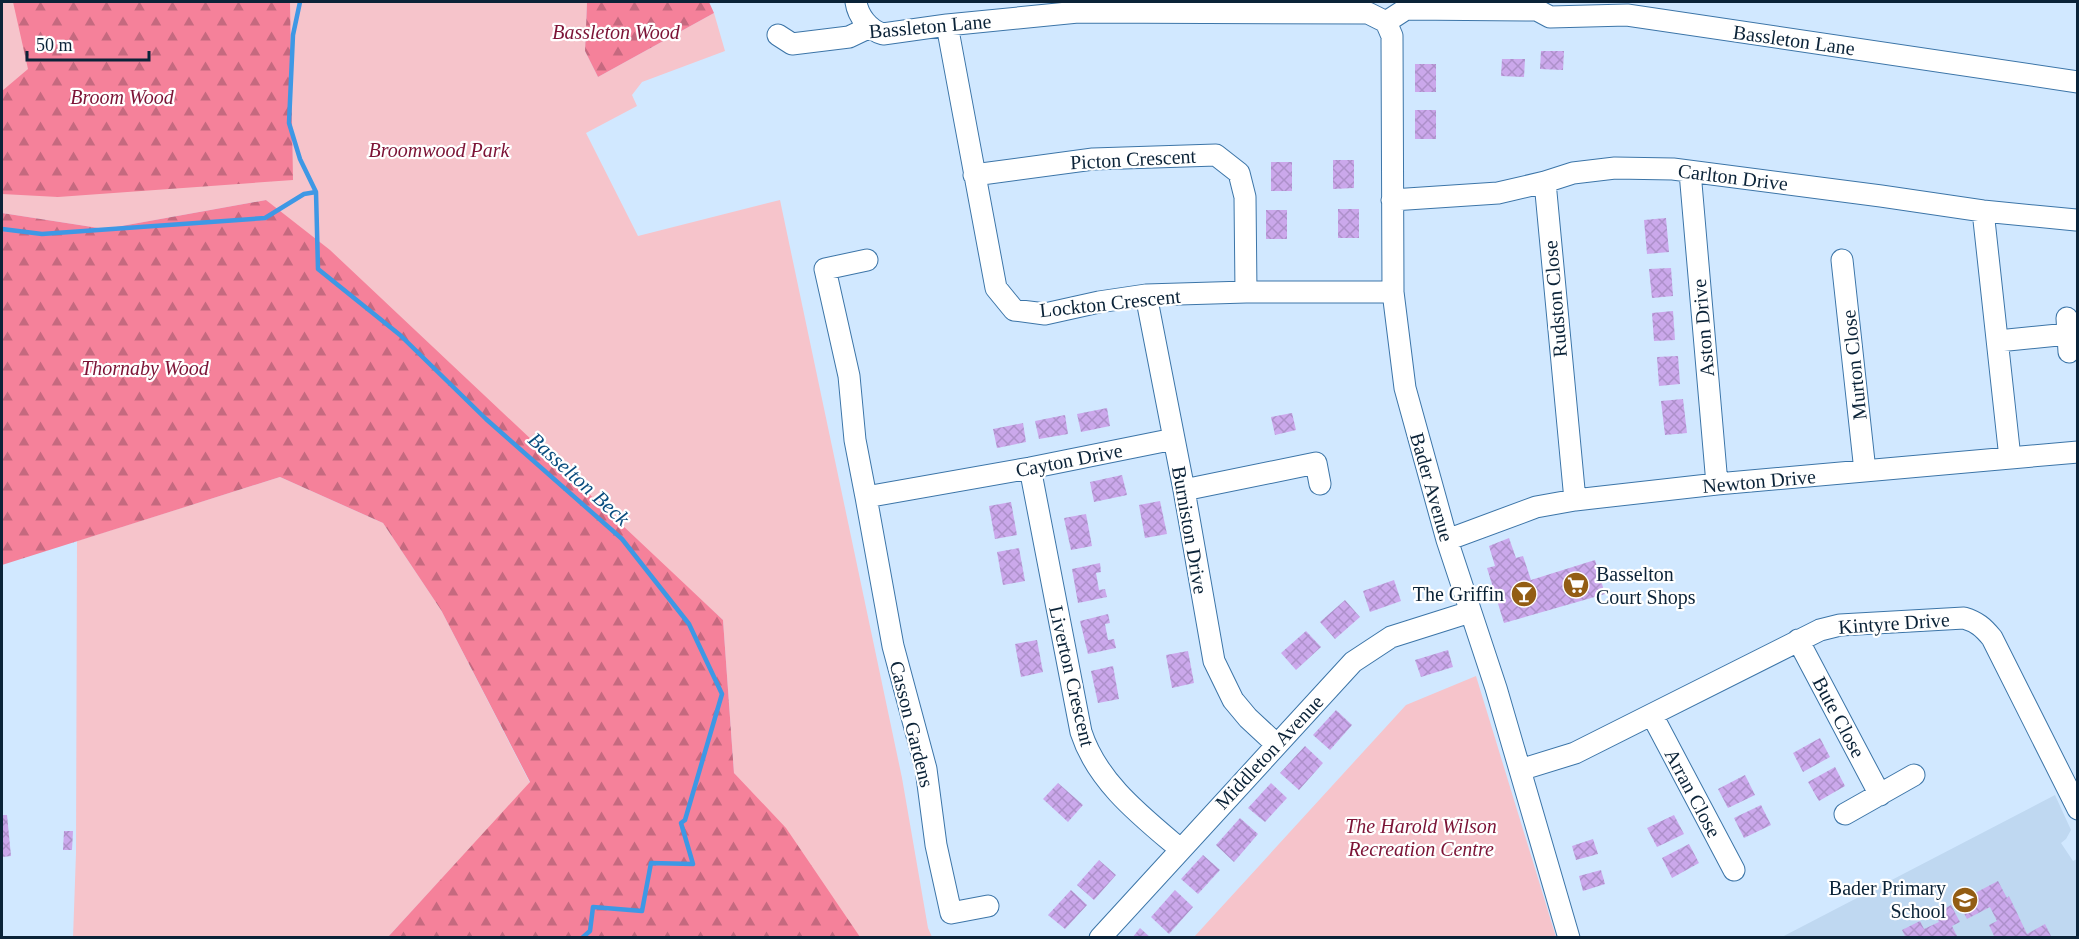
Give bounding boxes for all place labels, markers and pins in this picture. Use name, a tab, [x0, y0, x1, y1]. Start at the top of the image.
place label: Basselton Court Shops	[1596, 563, 1696, 609]
supermarket icon: Basselton Court Shops	[1561, 570, 1591, 600]
bar icon: The Griffin	[1509, 579, 1539, 609]
place label: The Griffin	[1413, 583, 1504, 605]
place label: Bader Primary School	[1829, 877, 1946, 922]
school or university icon: Bader Primary School	[1950, 885, 1980, 915]

